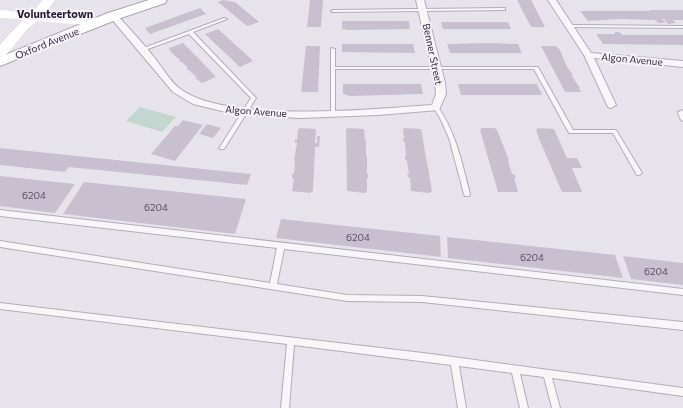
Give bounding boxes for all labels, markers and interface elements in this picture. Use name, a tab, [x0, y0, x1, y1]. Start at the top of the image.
district label: Volunteertown	[17, 7, 93, 20]
street label: Benner Street	[421, 22, 445, 86]
street label: Oxford Avenue	[13, 25, 81, 61]
street label: Algon Avenue	[601, 50, 663, 68]
street label: Algon Avenue	[225, 103, 287, 119]
house number: 6204	[22, 189, 46, 201]
house number: 6204	[144, 201, 168, 213]
house number: 6204	[346, 231, 370, 243]
house number: 6204	[520, 251, 544, 263]
house number: 6204	[644, 265, 668, 277]

